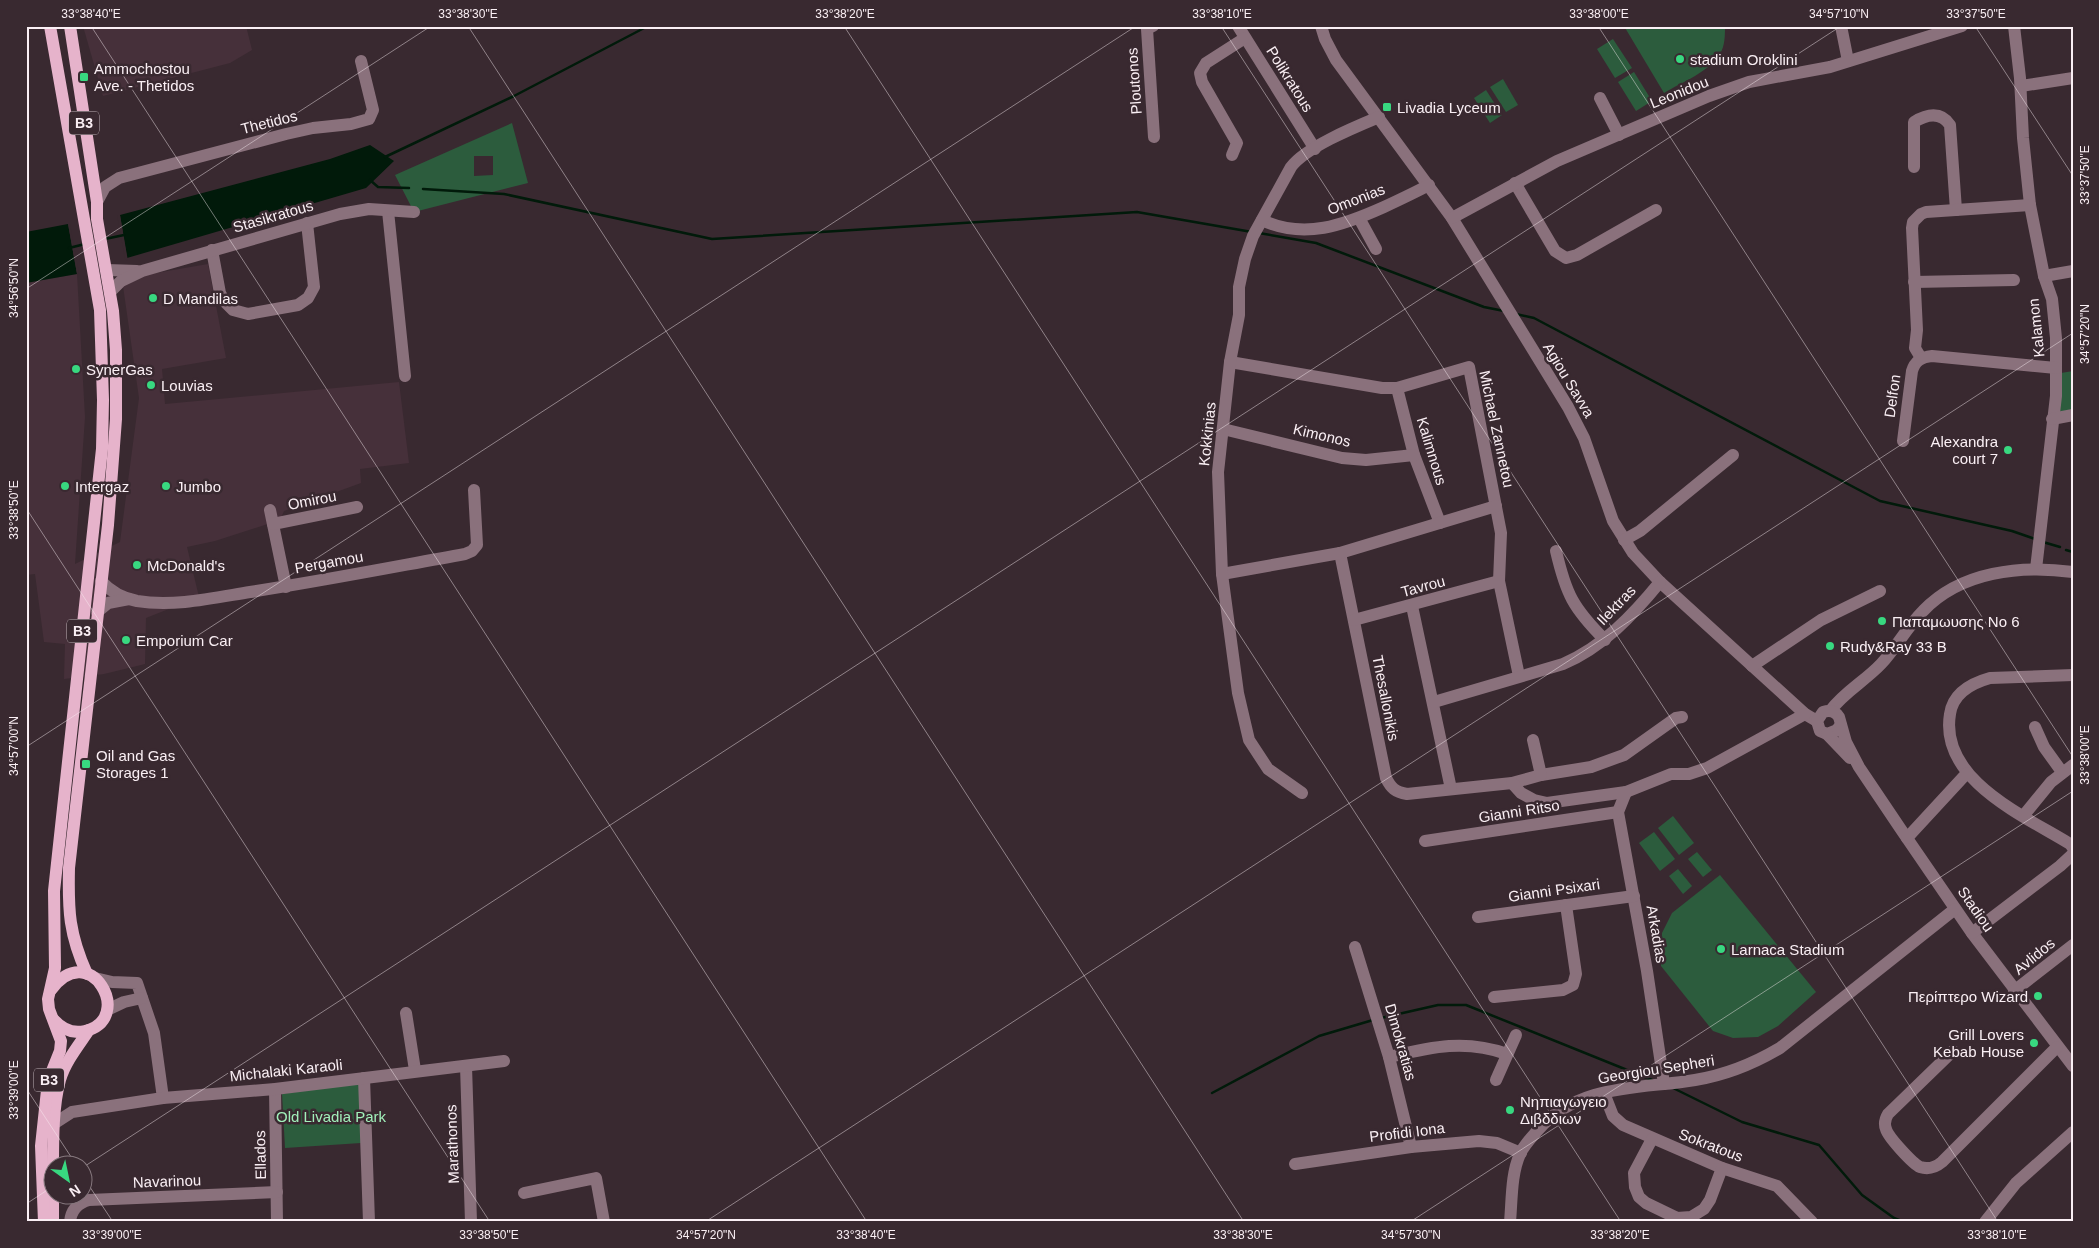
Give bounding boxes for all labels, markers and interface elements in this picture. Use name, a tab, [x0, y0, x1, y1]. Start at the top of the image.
text: 33°38'40"E	[61, 7, 121, 21]
text: 33°38'30"E	[438, 7, 498, 21]
text: 33°38'20"E	[815, 7, 875, 21]
text: 33°38'10"E	[1192, 7, 1252, 21]
text: 33°38'00"E	[1569, 7, 1629, 21]
text: 34°57'10"N	[1809, 7, 1869, 21]
text: 33°37'50"E	[1946, 7, 2006, 21]
street label: Polikratous	[1263, 43, 1317, 115]
street label: Ploutonos	[1123, 47, 1145, 115]
place label: stadium Oroklini	[1690, 51, 1798, 68]
marker: stadium Oroklini	[1674, 53, 1686, 65]
place label: Ammochostou Ave. - Thetidos	[94, 60, 194, 94]
marker: Ammochostou Ave. - Thetidos	[78, 71, 90, 83]
street label: Leonidou	[1647, 73, 1711, 111]
place label: Livadia Lyceum	[1397, 99, 1501, 116]
marker: Livadia Lyceum	[1381, 101, 1393, 113]
street label: Thetidos	[239, 107, 299, 137]
road number: B3	[69, 112, 99, 134]
text: 33°37'50"E	[2078, 145, 2092, 205]
street label: Omonias	[1325, 180, 1387, 218]
street label: Stasikratous	[231, 196, 315, 236]
text: 34°56'50"N	[7, 258, 21, 318]
place label: D Mandilas	[163, 290, 238, 307]
marker: D Mandilas	[147, 292, 159, 304]
street label: Kalamon	[2024, 298, 2048, 358]
text: 34°57'20"N	[2078, 304, 2092, 364]
street label: Agiou Savva	[1540, 340, 1598, 421]
place label: SynerGas	[86, 361, 153, 378]
marker: SynerGas	[70, 363, 82, 375]
street label: Michael Zannetou	[1476, 369, 1518, 489]
street label: Delfon	[1881, 373, 1903, 419]
place label: Louvias	[161, 377, 213, 394]
marker: Louvias	[145, 379, 157, 391]
street label: Kokkinias	[1195, 401, 1219, 467]
street label: Kalimnous	[1414, 415, 1450, 487]
street label: Kimonos	[1292, 420, 1352, 450]
place label: Alexandra court 7	[1930, 433, 1999, 467]
marker: Alexandra court 7	[2002, 444, 2014, 456]
place label: Intergaz	[75, 478, 129, 495]
place label: Jumbo	[176, 478, 221, 495]
text: 33°38'50"E	[7, 480, 21, 540]
marker: Intergaz	[59, 480, 71, 492]
marker: Jumbo	[160, 480, 172, 492]
street label: Omirou	[286, 487, 338, 513]
street label: Pergamou	[293, 548, 365, 576]
place label: McDonald's	[147, 557, 225, 574]
marker: McDonald's	[131, 559, 143, 571]
street label: Tavrou	[1399, 572, 1447, 600]
street label: Ilektras	[1593, 582, 1639, 628]
place label: Παπαμωυσης No 6	[1892, 613, 2020, 630]
marker: Παπαμωυσης No 6	[1876, 615, 1888, 627]
road number: B3	[67, 620, 97, 642]
place label: Emporium Car	[136, 632, 233, 649]
marker: Emporium Car	[120, 634, 132, 646]
place label: Rudy&Ray 33 B	[1840, 638, 1947, 655]
marker: Rudy&Ray 33 B	[1824, 640, 1836, 652]
street label: Thesallonikis	[1369, 654, 1403, 742]
text: 34°57'00"N	[7, 716, 21, 776]
text: 33°38'00"E	[2078, 725, 2092, 785]
place label: Oil and Gas Storages 1	[96, 747, 175, 781]
marker: Oil and Gas Storages 1	[80, 758, 92, 770]
street label: Gianni Ritso	[1477, 796, 1561, 826]
street label: Gianni Psixari	[1507, 875, 1601, 905]
street label: Stadiou	[1954, 883, 1998, 935]
street label: Arkadias	[1644, 904, 1670, 964]
street label: Avlidos	[2010, 934, 2058, 978]
place label: Larnaca Stadium	[1731, 941, 1844, 958]
marker: Larnaca Stadium	[1715, 943, 1727, 955]
place label: Περίπτερο Wizard	[1908, 988, 2028, 1005]
marker: Περίπτερο Wizard	[2032, 990, 2044, 1002]
street label: Dimokratias	[1382, 1002, 1420, 1082]
place label: Grill Lovers Kebab House	[1933, 1026, 2024, 1060]
marker: Grill Lovers Kebab House	[2028, 1037, 2040, 1049]
street label: Georgiou Sepheri	[1597, 1051, 1715, 1087]
street label: Michalaki Karaoli	[229, 1056, 343, 1084]
text: 33°39'00"E	[7, 1060, 21, 1120]
road number: B3	[34, 1068, 64, 1092]
place label: Νηπιαγωγειο Διβδδιων	[1520, 1093, 1607, 1127]
street label: Marathonos	[442, 1104, 462, 1184]
marker: Νηπιαγωγειο Διβδδιων	[1504, 1104, 1516, 1116]
park label: Old Livadia Park	[276, 1108, 387, 1125]
street label: Profidi Iona	[1368, 1119, 1446, 1145]
street label: Sokratous	[1676, 1125, 1746, 1165]
street label: Ellados	[251, 1130, 269, 1180]
north arrow	[42, 1156, 92, 1206]
street label: Navarinou	[133, 1171, 201, 1191]
text: N	[66, 1181, 84, 1200]
text: 33°39'00"E	[82, 1228, 142, 1242]
text: 33°38'50"E	[459, 1228, 519, 1242]
text: 34°57'20"N	[676, 1228, 736, 1242]
text: 33°38'40"E	[836, 1228, 896, 1242]
text: 33°38'30"E	[1213, 1228, 1273, 1242]
text: 34°57'30"N	[1381, 1228, 1441, 1242]
text: 33°38'20"E	[1590, 1228, 1650, 1242]
text: 33°38'10"E	[1967, 1228, 2027, 1242]

